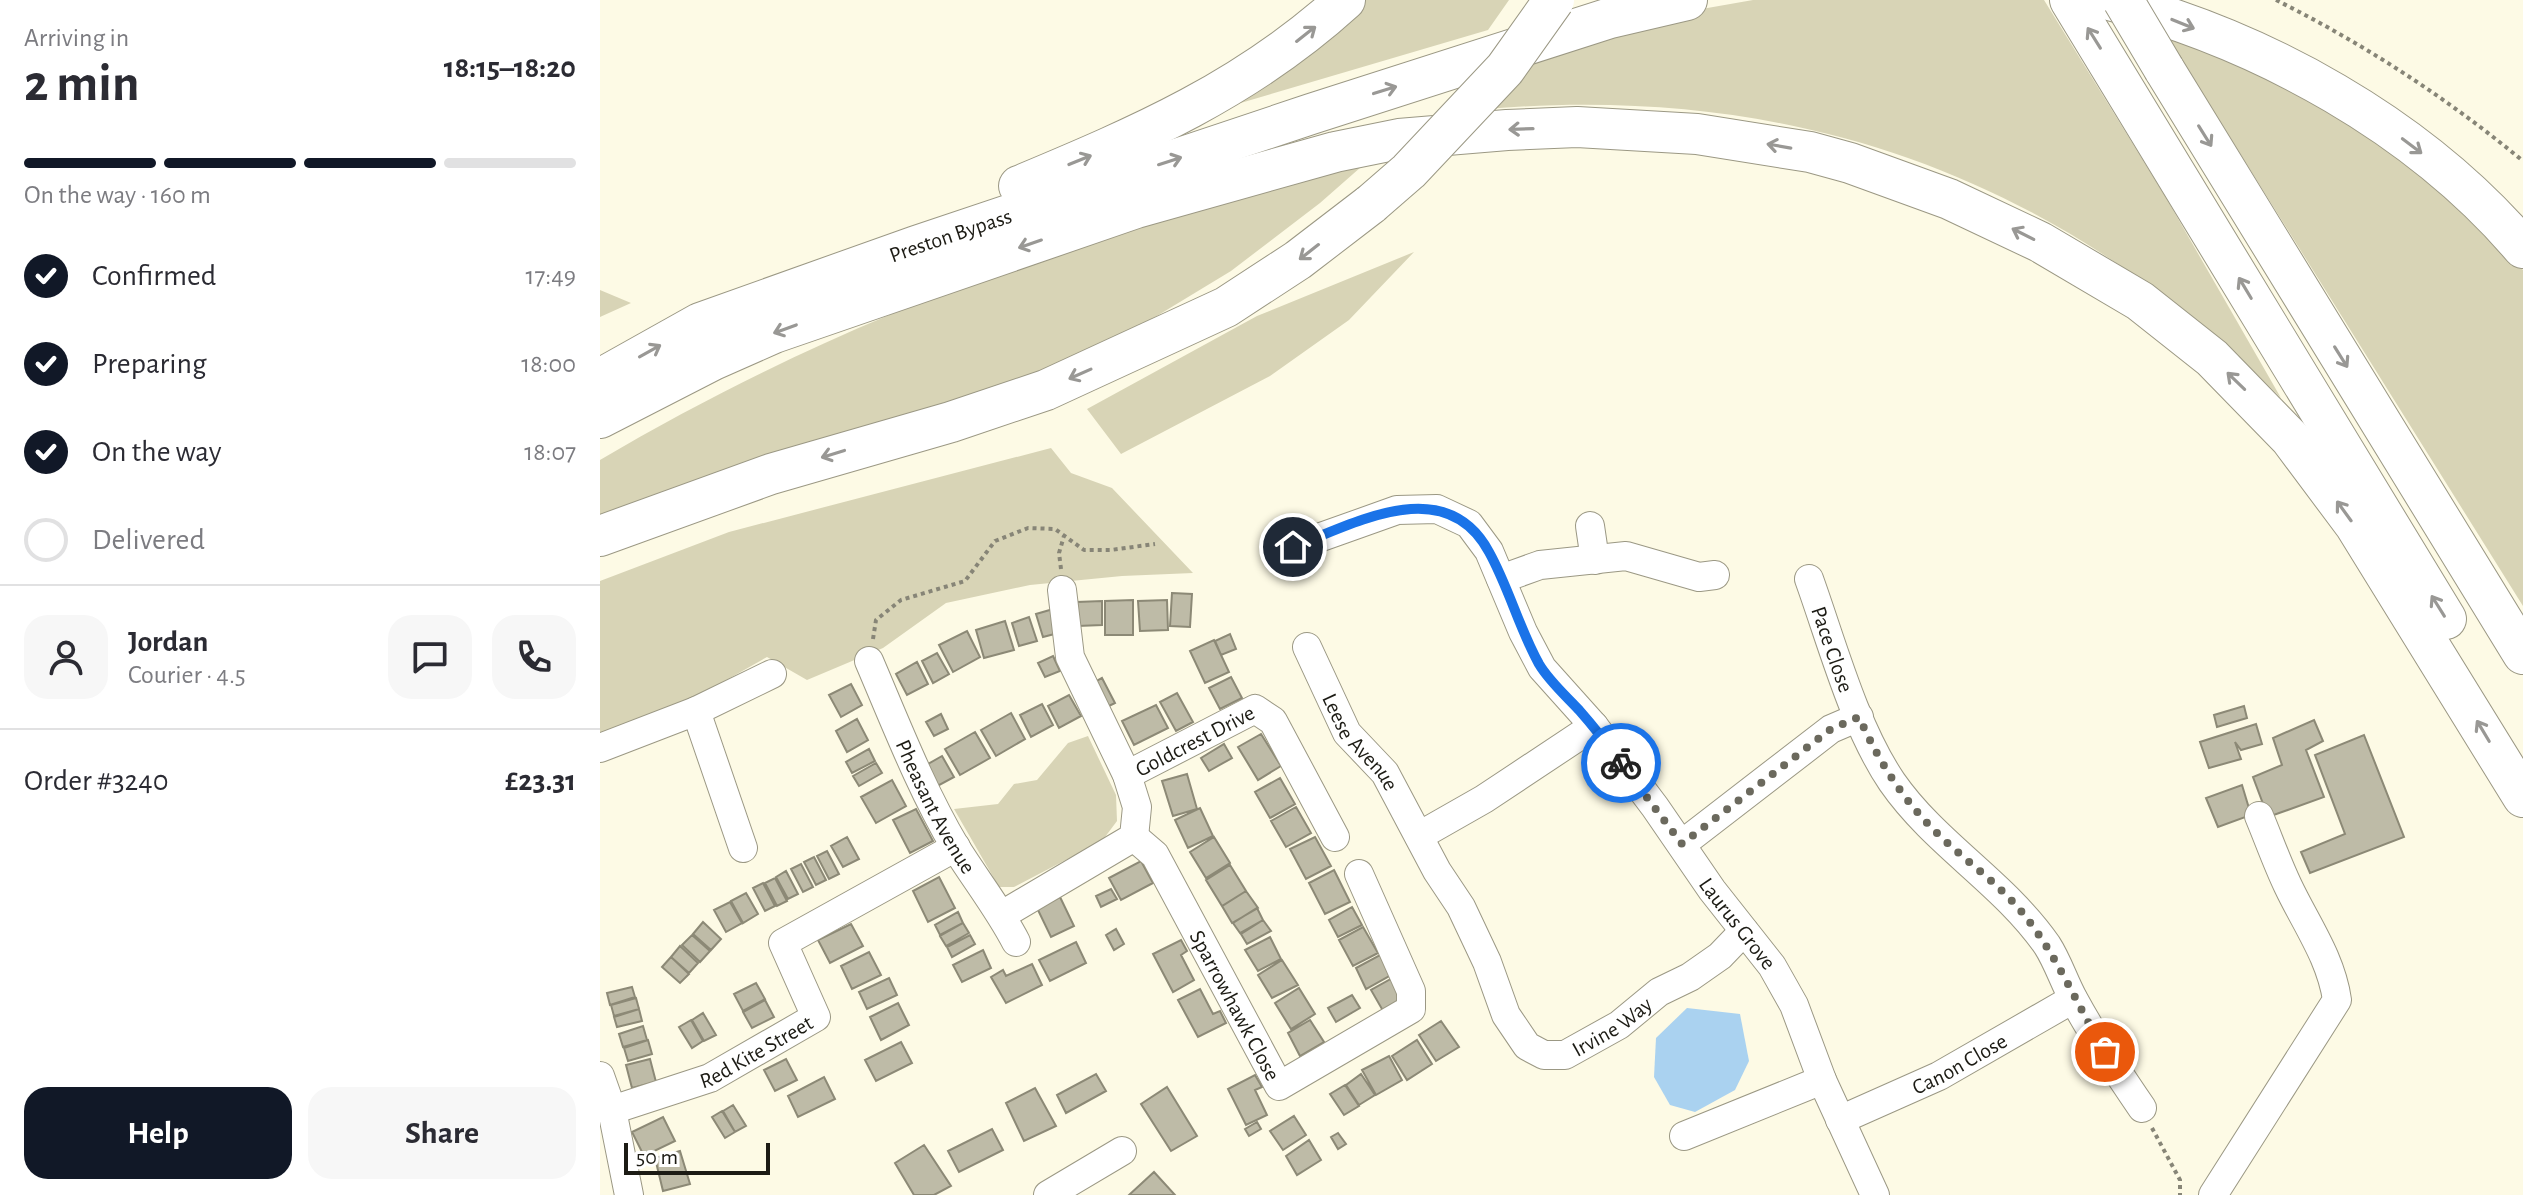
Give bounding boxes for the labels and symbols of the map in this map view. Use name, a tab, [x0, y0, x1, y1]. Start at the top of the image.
one-way arrow	[2170, 17, 2195, 32]
one-way arrow	[1295, 25, 1316, 42]
one-way arrow	[2085, 27, 2101, 50]
one-way arrow	[1373, 82, 1398, 97]
one-way arrow	[1508, 122, 1535, 137]
one-way arrow	[2197, 124, 2213, 147]
one-way arrow	[2400, 137, 2422, 154]
one-way arrow	[1767, 138, 1793, 153]
one-way arrow	[1067, 152, 1092, 167]
one-way arrow	[1158, 152, 1183, 167]
street label: Preston Bypass	[886, 205, 1015, 267]
one-way arrow	[2012, 226, 2036, 241]
one-way arrow	[1018, 238, 1043, 253]
one-way arrow	[1299, 243, 1320, 260]
one-way arrow	[2237, 277, 2253, 300]
one-way arrow	[773, 323, 798, 338]
one-way arrow	[638, 343, 661, 359]
one-way arrow	[2333, 346, 2350, 368]
one-way arrow	[1069, 368, 1093, 383]
one-way arrow	[2227, 372, 2246, 391]
one-way arrow	[821, 447, 847, 462]
one-way arrow	[2336, 500, 2352, 522]
pin	[1259, 513, 1327, 581]
one-way arrow	[2430, 595, 2446, 618]
street label: Pace Close	[1807, 603, 1857, 695]
street label: Leese Avenue	[1318, 690, 1402, 794]
street label: Goldcrest Drive	[1132, 701, 1258, 781]
one-way arrow	[2474, 720, 2490, 743]
courier	[1581, 723, 1661, 803]
street label: Pheasant Avenue	[892, 736, 979, 878]
street label: Laurus Grove	[1695, 874, 1780, 974]
street label: Sparrowhawk Close	[1186, 927, 1284, 1084]
street label: Irvine Way	[1569, 992, 1657, 1061]
street label: Red Kite Street	[697, 1011, 817, 1093]
pin	[2071, 1018, 2139, 1086]
street label: Canon Close	[1909, 1030, 2011, 1099]
scale bar	[624, 1139, 770, 1175]

